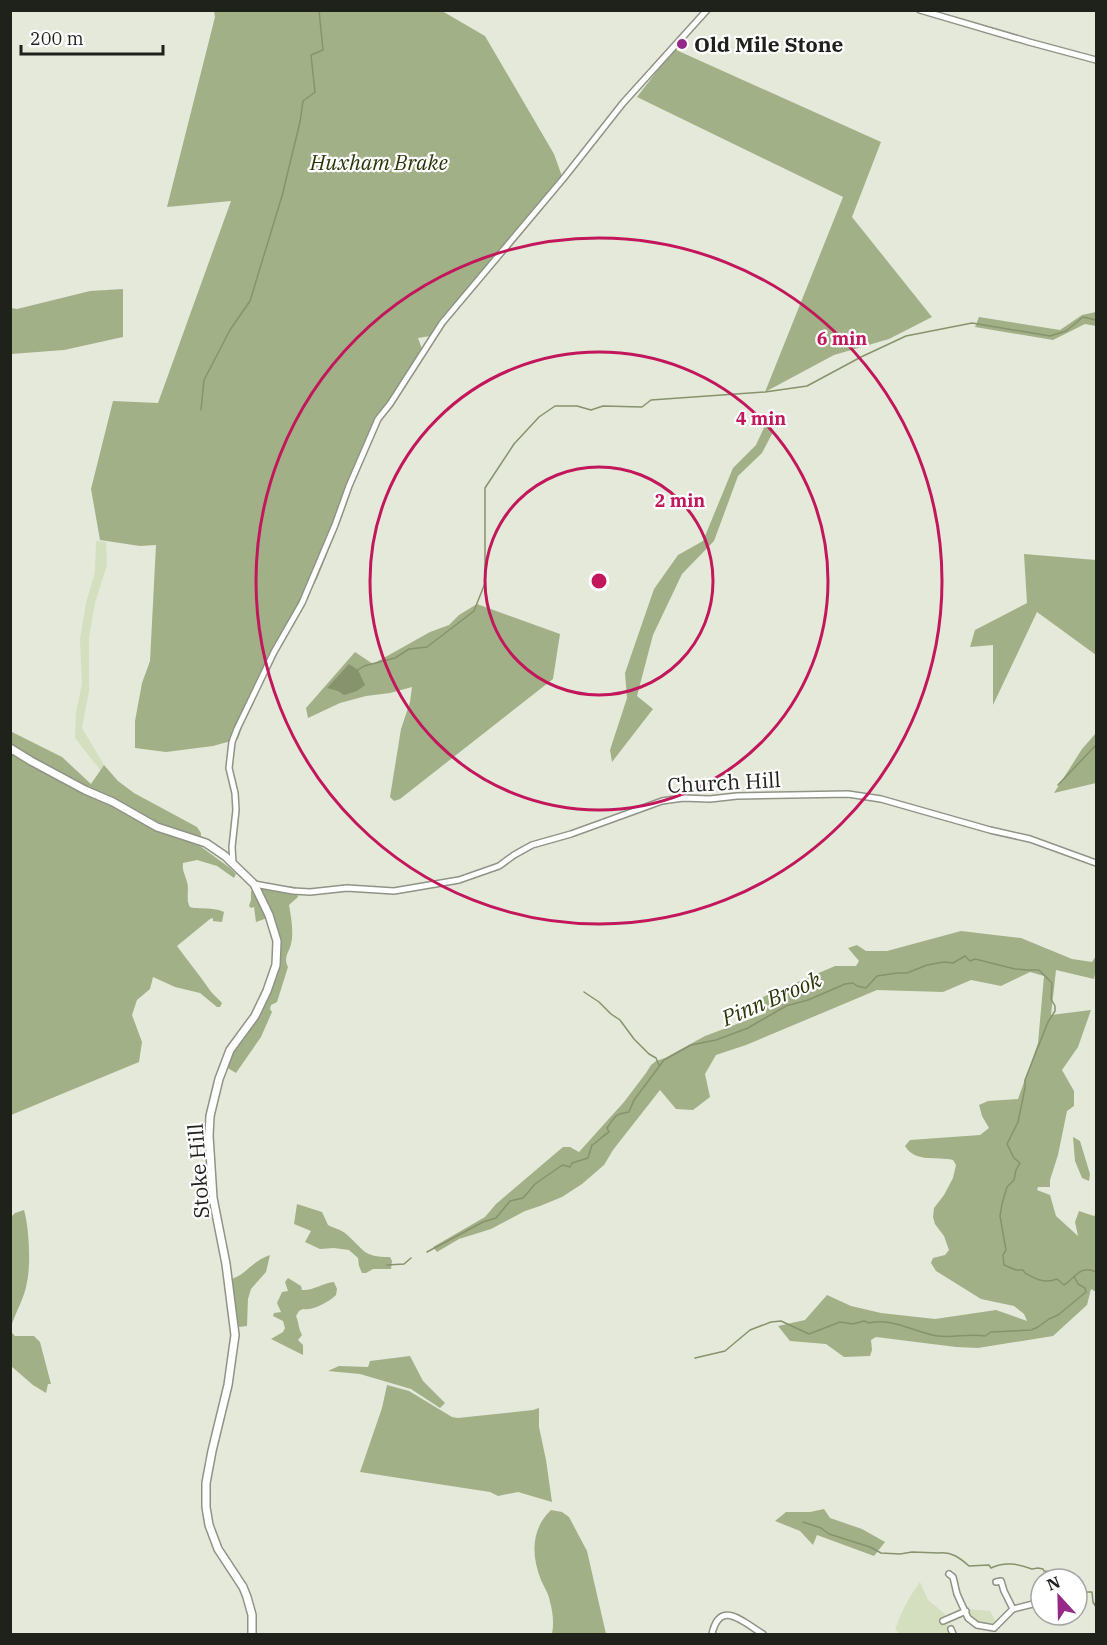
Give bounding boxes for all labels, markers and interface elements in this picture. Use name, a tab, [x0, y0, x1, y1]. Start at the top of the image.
scale bar	[21, 18, 164, 56]
text: 200 m	[30, 27, 84, 50]
place label: Old Mile Stone	[694, 30, 844, 58]
marker: Old Mile Stone	[675, 37, 689, 51]
park label: Huxham Brake	[309, 148, 449, 176]
text: 6 min	[817, 327, 867, 350]
text: 4 min	[736, 407, 786, 430]
text: 2 min	[655, 489, 705, 512]
centre of rings	[589, 571, 609, 591]
street label: Church Hill	[667, 765, 781, 799]
water label: Pinn Brook	[716, 964, 826, 1032]
street label: Stoke Hill	[181, 1122, 215, 1220]
north arrow	[1029, 1567, 1089, 1627]
text: N	[1044, 1571, 1063, 1595]

